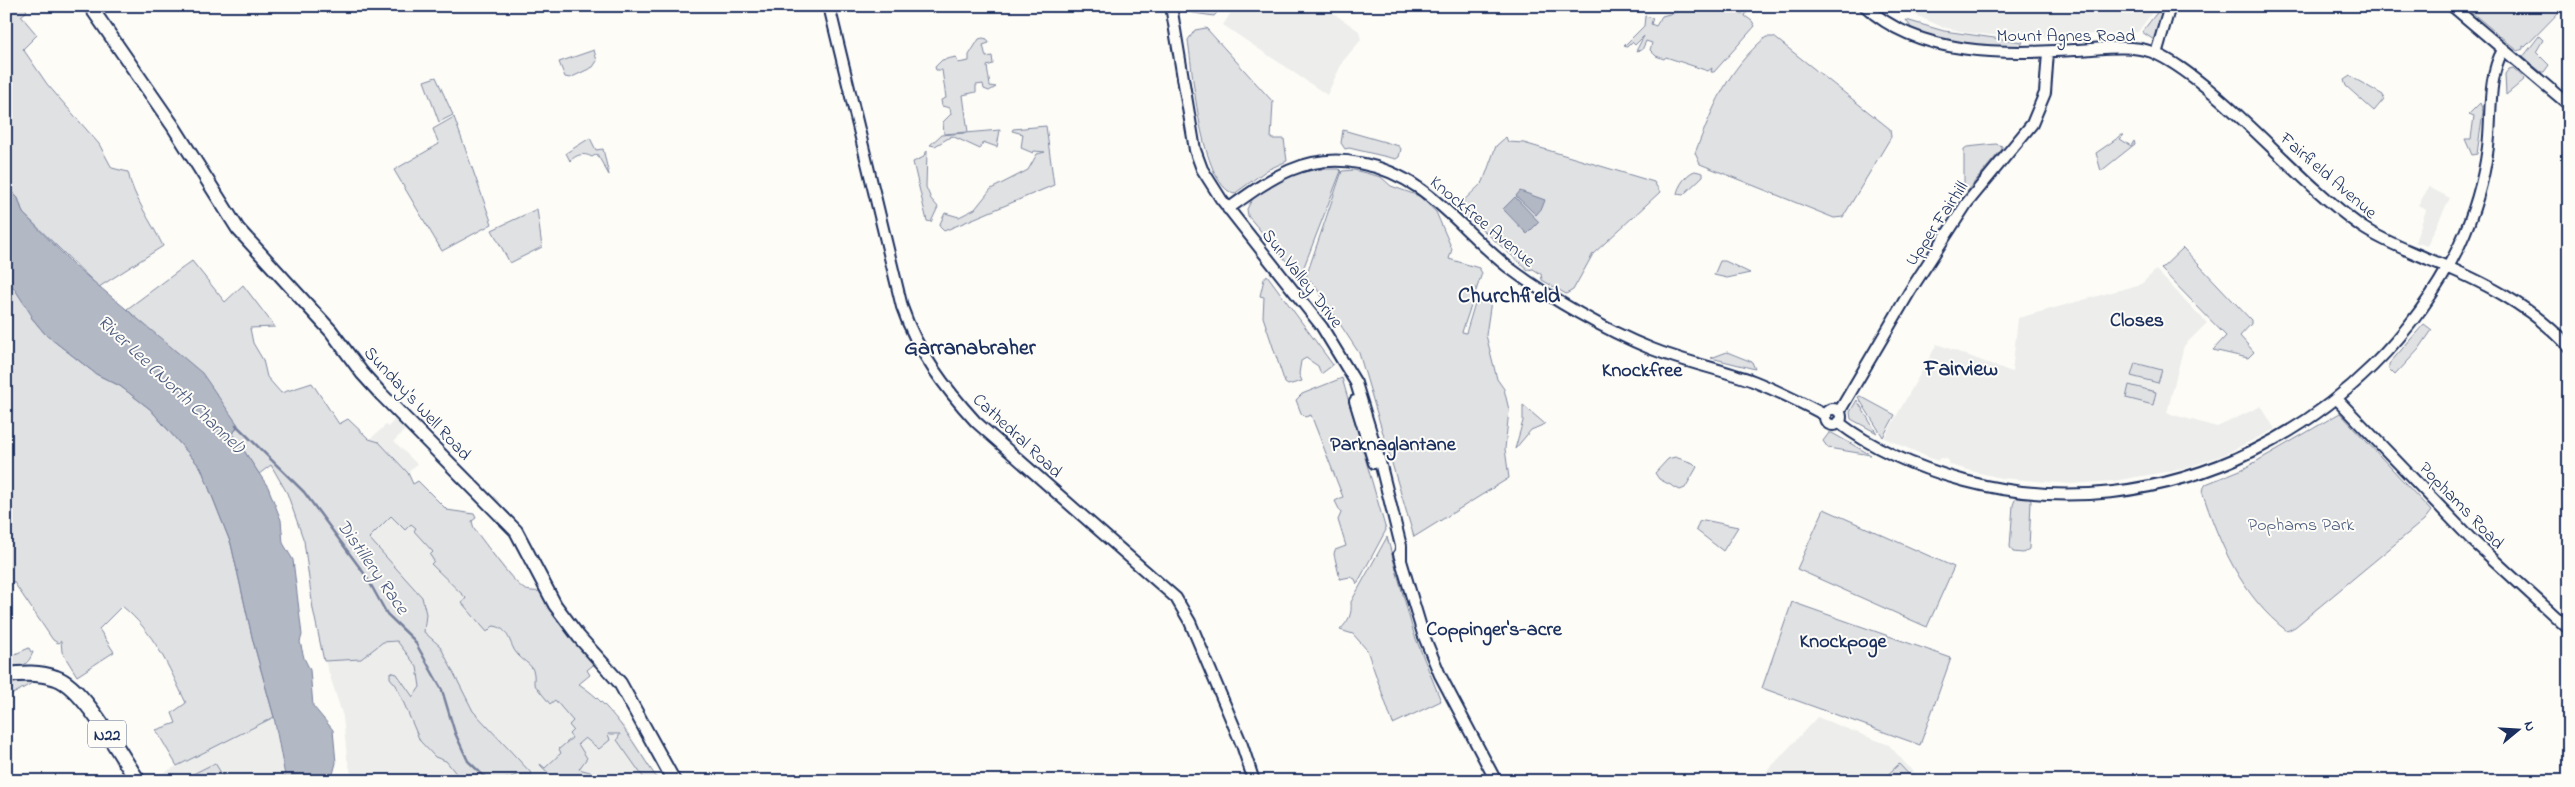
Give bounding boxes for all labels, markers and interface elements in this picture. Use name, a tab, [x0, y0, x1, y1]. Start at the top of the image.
street label: Mount Agnes Road	[1997, 24, 2135, 51]
street label: Fairfield Avenue	[2273, 126, 2383, 227]
street label: Knockfree Avenue	[1423, 171, 1541, 275]
street label: Upper Fairhill	[1900, 177, 1976, 272]
street label: Sun Valley Drive	[1254, 224, 1349, 335]
district label: Churchfield	[1458, 281, 1561, 313]
district label: Closes	[2110, 307, 2164, 336]
water label: River Lee (North Channel)	[91, 309, 252, 462]
district label: Garranabraher	[904, 333, 1037, 365]
street label: Sunday's Well Road	[357, 341, 476, 467]
district label: Fairview	[1923, 354, 1998, 386]
district label: Knockfree	[1602, 357, 1683, 386]
street label: Cathedral Road	[966, 388, 1067, 485]
district label: Parknaglantane	[1330, 431, 1457, 461]
street label: Pophams Road	[2412, 457, 2509, 556]
park label: Pophams Park	[2248, 513, 2354, 539]
water label: Distillery Race	[329, 514, 416, 622]
district label: Coppinger's-acre	[1426, 616, 1563, 646]
district label: Knockpoge	[1800, 628, 1887, 658]
north arrow	[2492, 704, 2542, 754]
text: N	[2517, 719, 2540, 734]
road number: N22	[88, 721, 126, 748]

